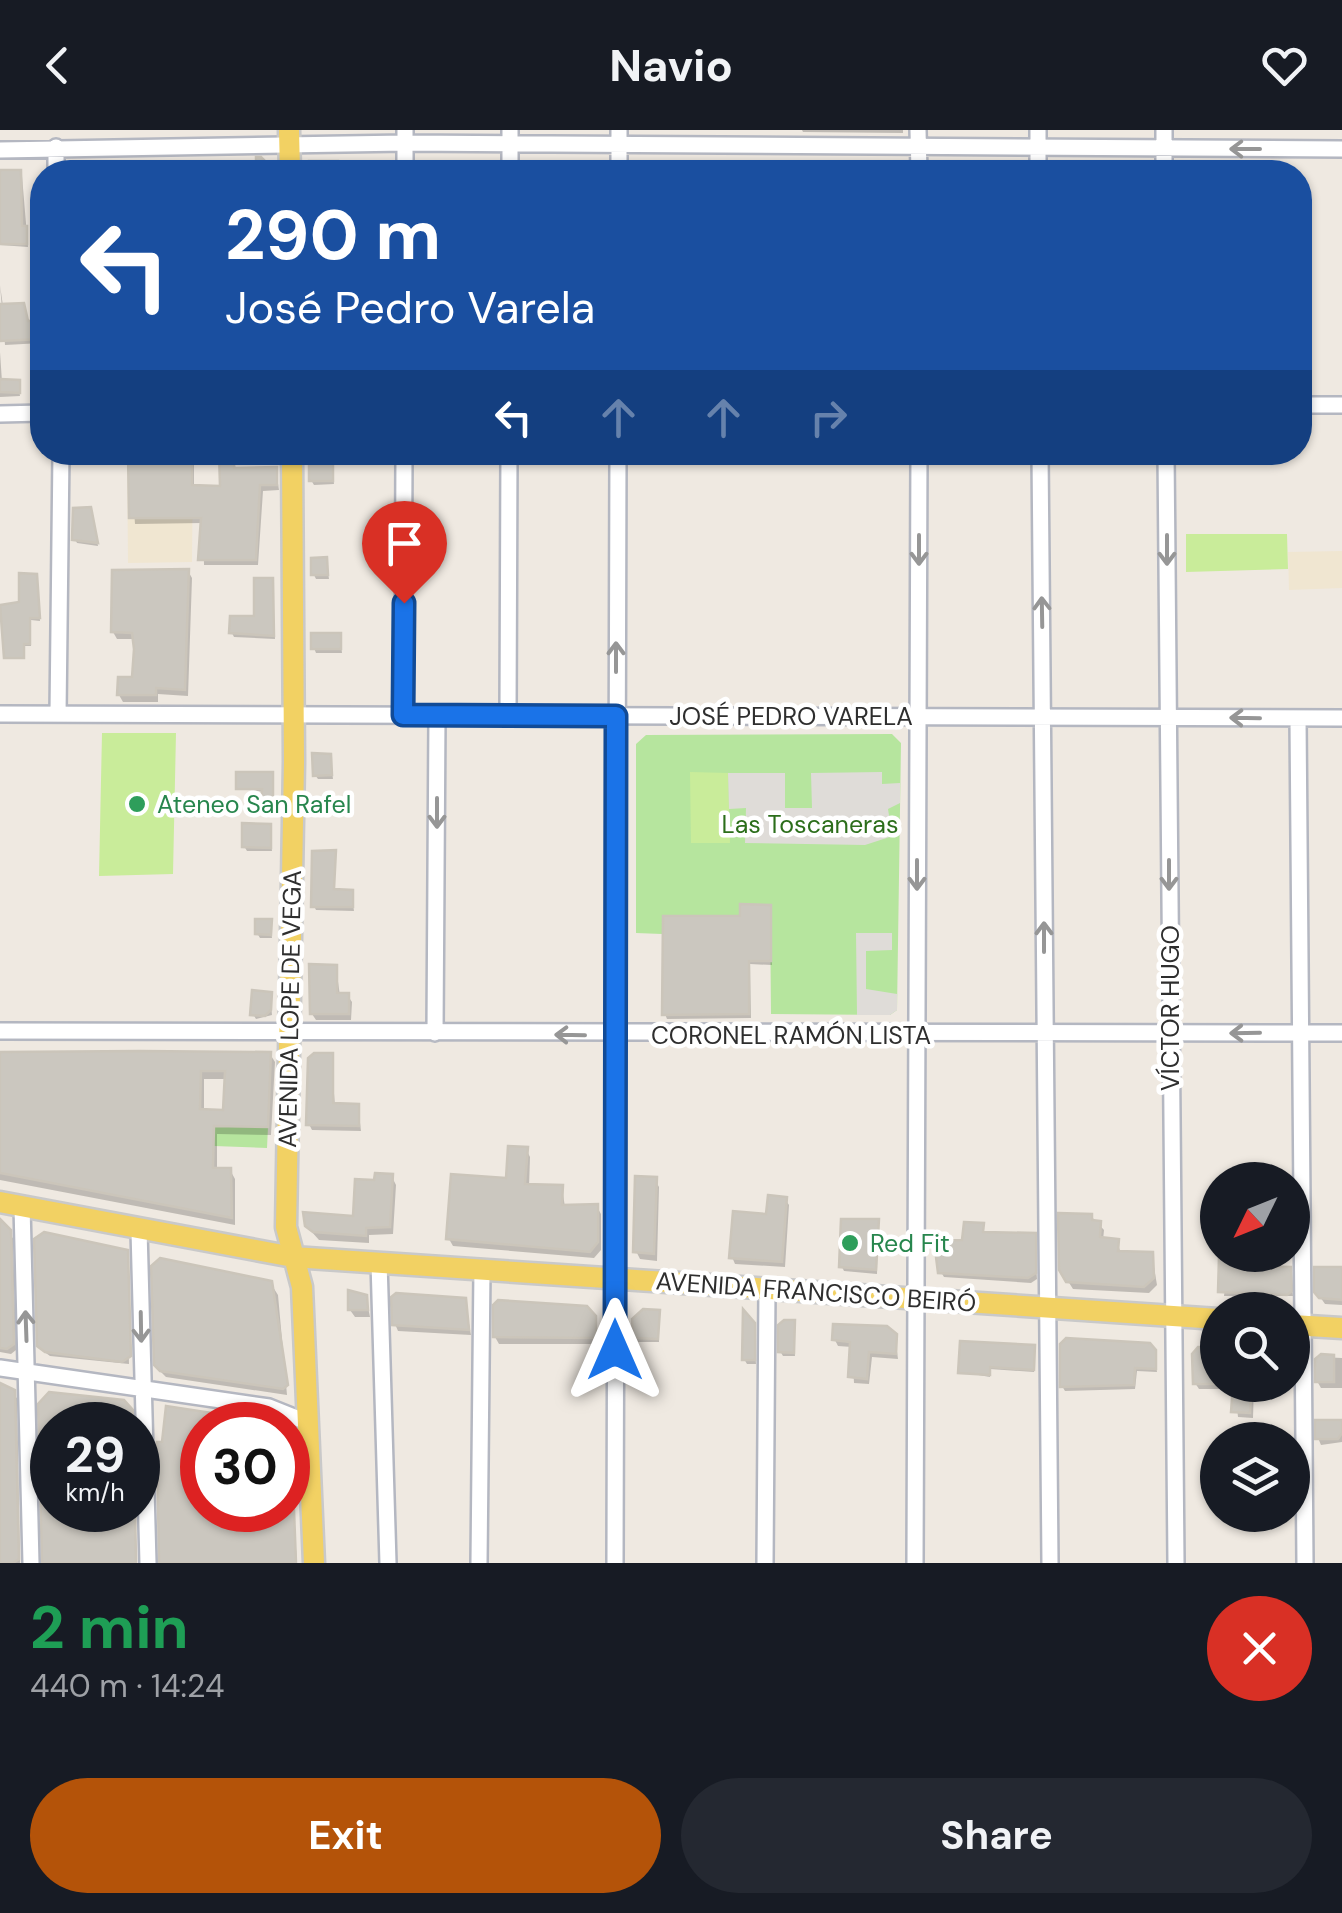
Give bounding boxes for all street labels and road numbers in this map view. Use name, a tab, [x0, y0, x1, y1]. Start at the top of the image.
street label: JOSÉ PEDRO VARELA	[669, 700, 913, 733]
street label: AVENIDA LOPE DE VEGA	[271, 870, 309, 1148]
street label: VÍCTOR HUGO	[1154, 925, 1187, 1091]
street label: CORONEL RAMÓN LISTA	[651, 1019, 931, 1052]
street label: AVENIDA FRANCISCO BEIRÓ	[655, 1264, 977, 1320]

